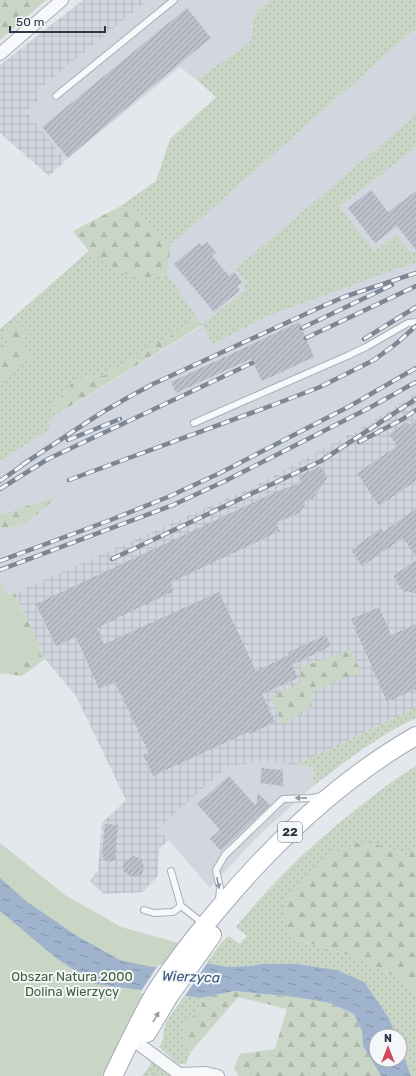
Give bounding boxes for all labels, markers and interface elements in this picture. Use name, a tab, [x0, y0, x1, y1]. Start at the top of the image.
scale bar	[10, 8, 105, 34]
text: 50 m	[16, 15, 44, 29]
one-way arrow	[294, 795, 307, 801]
road number: 22	[278, 822, 302, 842]
one-way arrow	[216, 877, 222, 889]
water label: Wierzyca	[162, 967, 220, 987]
park label: Obszar Natura 2000 Dolina Wierzycy	[11, 969, 133, 999]
one-way arrow	[153, 1011, 160, 1023]
north arrow	[368, 1028, 408, 1068]
text: N	[384, 1032, 392, 1045]

